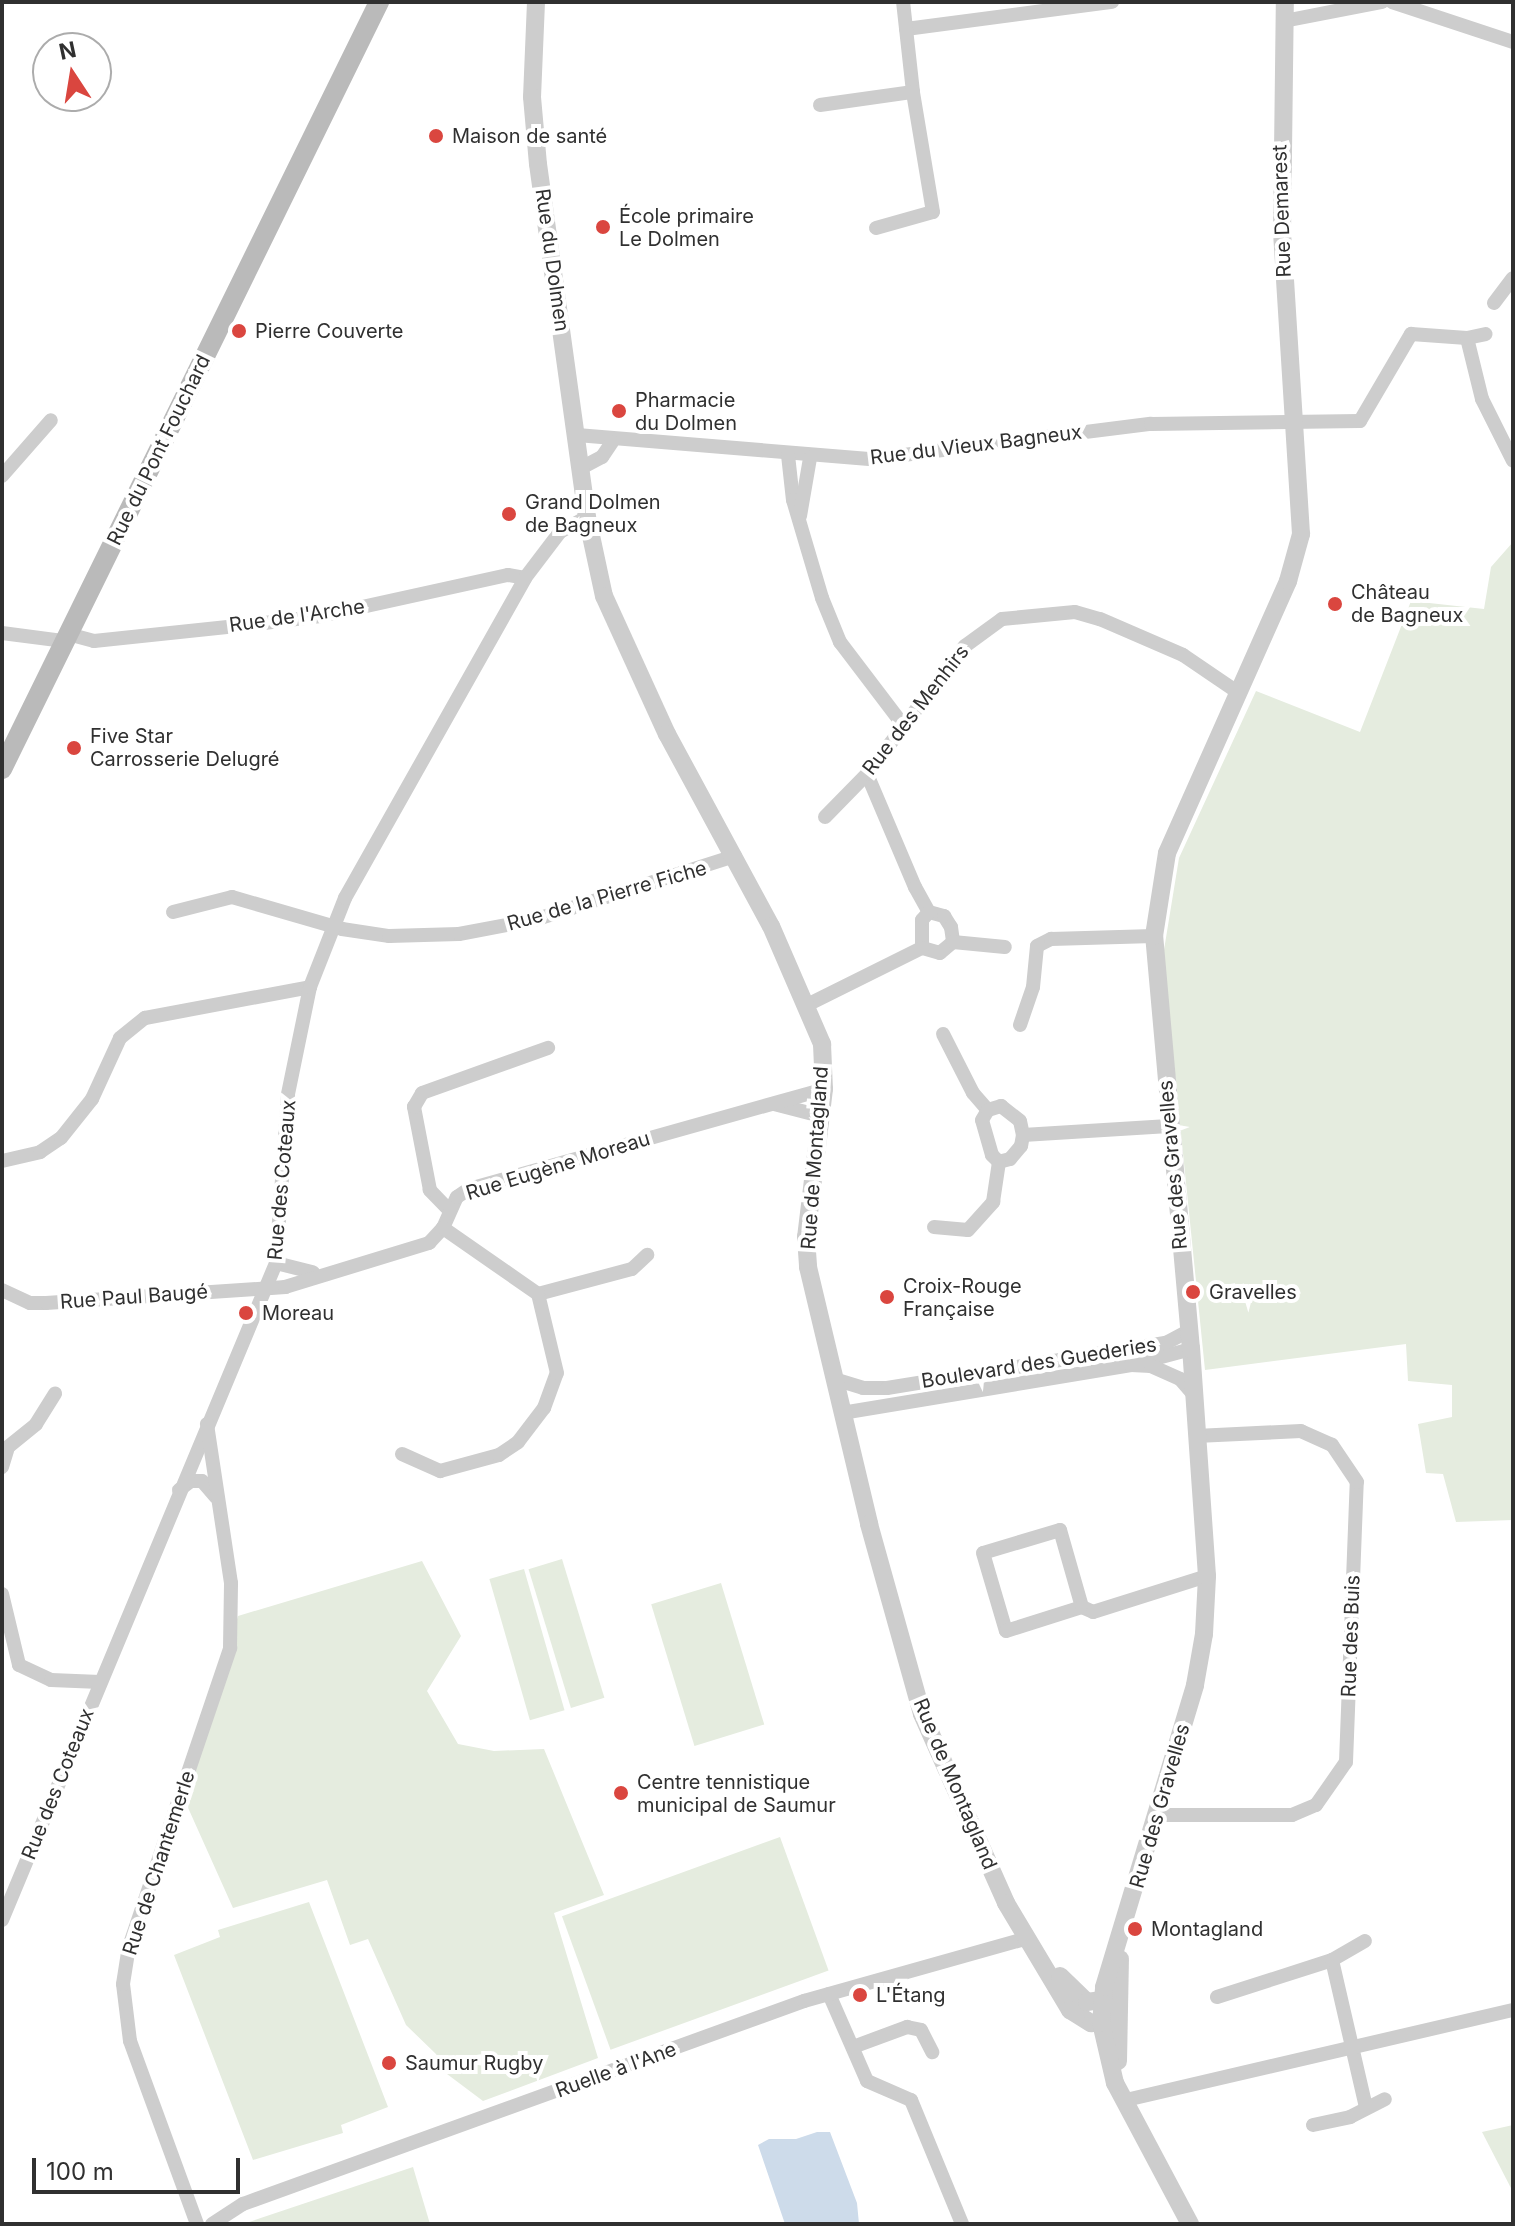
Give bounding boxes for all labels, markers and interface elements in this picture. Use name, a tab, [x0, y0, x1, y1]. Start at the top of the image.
north arrow	[32, 32, 112, 112]
text: N	[57, 36, 78, 65]
place label: Maison de santé	[452, 124, 607, 148]
marker: Maison de santé	[427, 127, 445, 145]
street label: Rue Demarest	[1268, 144, 1296, 278]
street label: Rue du Dolmen	[530, 187, 574, 333]
place label: École primaire Le Dolmen	[619, 204, 754, 251]
marker: École primaire Le Dolmen	[594, 218, 612, 236]
place label: Pierre Couverte	[255, 319, 403, 343]
marker: Pierre Couverte	[230, 322, 248, 340]
street label: Rue du Pont Fouchard	[102, 351, 216, 549]
place label: Pharmacie du Dolmen	[635, 388, 737, 435]
marker: Pharmacie du Dolmen	[610, 402, 628, 420]
street label: Rue du Vieux Bagneux	[869, 420, 1083, 470]
place label: Grand Dolmen de Bagneux	[525, 490, 661, 537]
marker: Grand Dolmen de Bagneux	[500, 505, 518, 523]
place label: Château de Bagneux	[1351, 580, 1463, 627]
street label: Rue de l'Arche	[228, 595, 366, 637]
marker: Château de Bagneux	[1326, 595, 1344, 613]
street label: Rue des Menhirs	[858, 640, 974, 780]
place label: Five Star Carrosserie Delugré	[90, 724, 280, 771]
marker: Five Star Carrosserie Delugré	[65, 739, 83, 757]
street label: Rue de la Pierre Fiche	[505, 856, 709, 936]
street label: Rue de Montagland	[797, 1066, 833, 1250]
street label: Rue des Gravelles	[1154, 1079, 1192, 1251]
street label: Rue des Coteaux	[263, 1099, 301, 1261]
street label: Rue Eugène Moreau	[463, 1127, 653, 1205]
place label: Croix-Rouge Française	[903, 1274, 1022, 1321]
street label: Rue Paul Baugé	[59, 1280, 209, 1314]
place label: Gravelles	[1209, 1280, 1297, 1304]
marker: Gravelles	[1184, 1283, 1202, 1301]
marker: Croix-Rouge Française	[878, 1288, 896, 1306]
place label: Moreau	[262, 1301, 334, 1325]
marker: Moreau	[237, 1304, 255, 1322]
street label: Boulevard des Guederies	[920, 1333, 1158, 1393]
street label: Rue des Buis	[1337, 1574, 1365, 1698]
street label: Rue de Montagland	[908, 1695, 1002, 1873]
street label: Rue des Coteaux	[17, 1705, 99, 1863]
street label: Rue des Gravelles	[1125, 1721, 1195, 1891]
street label: Rue de Chantemerle	[118, 1768, 200, 1958]
place label: Centre tennistique municipal de Saumur	[637, 1770, 836, 1817]
marker: Centre tennistique municipal de Saumur	[612, 1784, 630, 1802]
place label: Montagland	[1151, 1917, 1263, 1941]
marker: Montagland	[1126, 1920, 1144, 1938]
place label: L'Étang	[876, 1983, 945, 2007]
marker: L'Étang	[851, 1986, 869, 2004]
street label: Ruelle à l'Ane	[552, 2037, 680, 2103]
place label: Saumur Rugby	[405, 2051, 543, 2075]
marker: Saumur Rugby	[380, 2054, 398, 2072]
scale bar	[36, 2142, 244, 2192]
text: 100 m	[46, 2157, 114, 2186]

